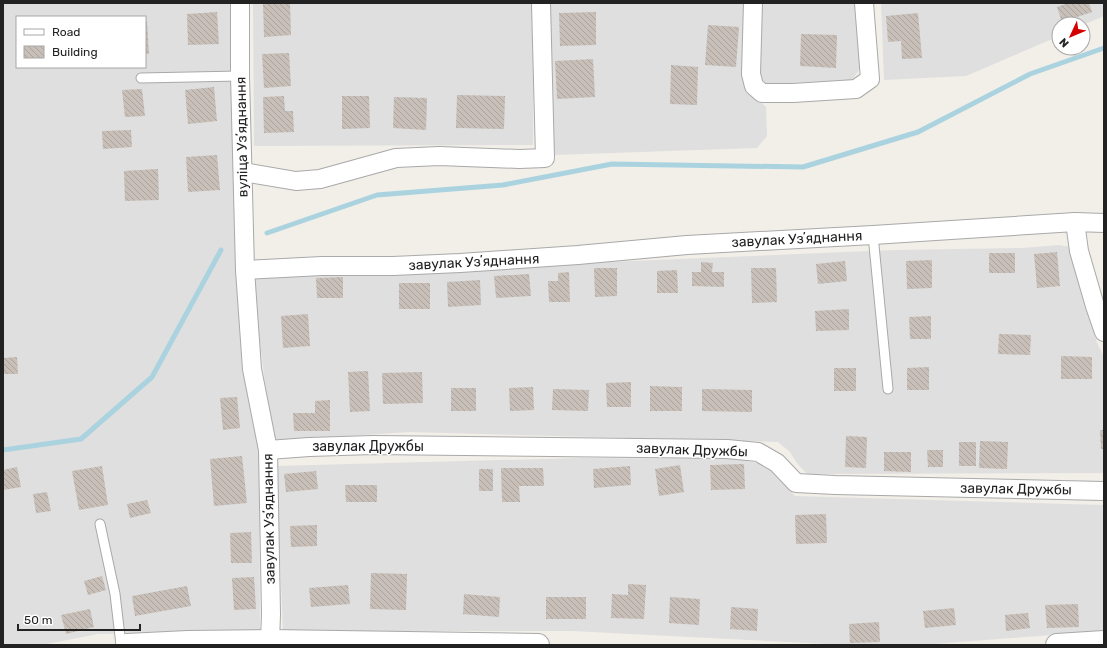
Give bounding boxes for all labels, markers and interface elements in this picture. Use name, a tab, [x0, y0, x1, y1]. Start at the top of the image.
legend	[16, 16, 146, 68]
north arrow	[1051, 16, 1091, 56]
text: Road	[52, 25, 80, 39]
text: N	[1057, 35, 1072, 50]
text: Building	[52, 45, 98, 59]
street label: вуліца Узʼяднання	[232, 77, 252, 197]
street label: завулак Узʼяднання	[731, 227, 863, 251]
street label: завулак Узʼяднання	[408, 250, 540, 274]
street label: завулак Дружбы	[312, 438, 424, 455]
street label: завулак Дружбы	[636, 440, 748, 460]
street label: завулак Узʼяднання	[259, 453, 279, 585]
street label: завулак Дружбы	[960, 480, 1072, 498]
scale bar	[18, 606, 140, 632]
text: 50 m	[24, 613, 52, 627]

